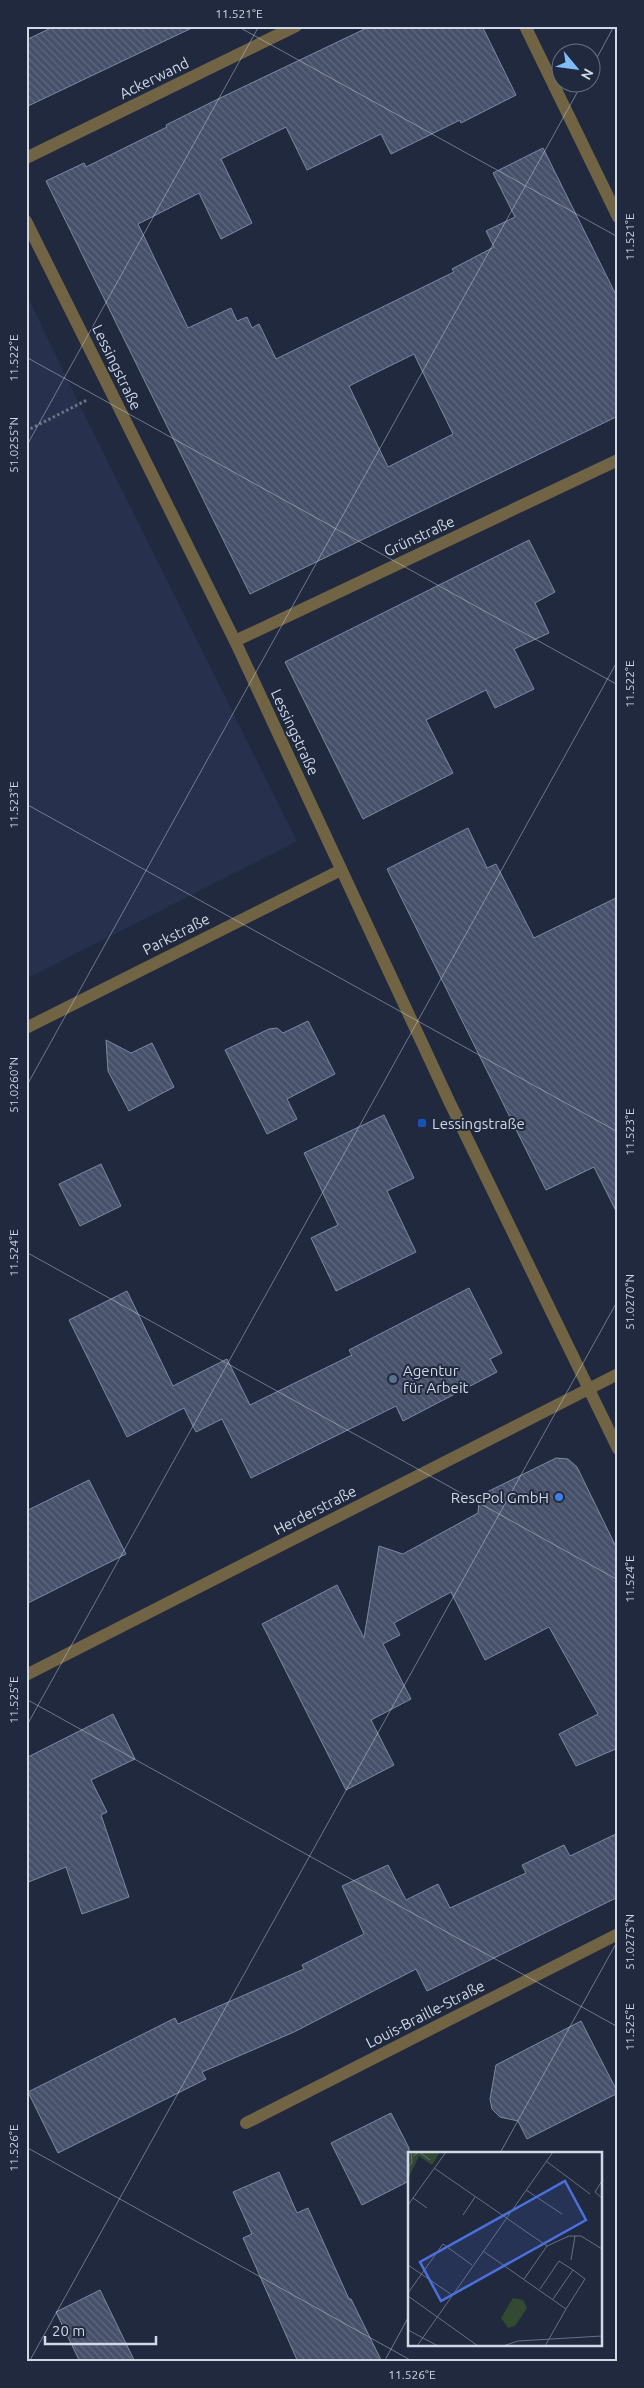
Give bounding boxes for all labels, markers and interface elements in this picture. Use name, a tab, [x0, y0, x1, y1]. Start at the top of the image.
text: 11.521°E	[215, 7, 263, 20]
north arrow	[552, 42, 602, 92]
street label: Ackerwand	[117, 54, 191, 102]
text: N	[578, 66, 597, 83]
text: 11.521°E	[623, 213, 636, 261]
street label: Lessingstraße	[89, 322, 145, 412]
text: 11.522°E	[7, 334, 20, 382]
text: 51.0255°N	[7, 417, 20, 473]
street label: Grünstraße	[381, 512, 457, 560]
text: 11.522°E	[623, 660, 636, 708]
street label: Lessingstraße	[268, 686, 322, 778]
text: 11.523°E	[7, 781, 20, 829]
street label: Parkstraße	[140, 910, 212, 958]
text: 51.0260°N	[7, 1057, 20, 1113]
text: 11.523°E	[623, 1108, 636, 1156]
place label: Lessingstraße	[432, 1115, 525, 1132]
marker: Lessingstraße	[416, 1117, 428, 1129]
text: 11.524°E	[7, 1229, 20, 1277]
text: 51.0270°N	[623, 1274, 636, 1330]
place label: Agentur für Arbeit	[403, 1362, 469, 1396]
marker: Agentur für Arbeit	[387, 1373, 399, 1385]
street label: Herderstraße	[271, 1482, 359, 1538]
place label: RescPol GmbH	[451, 1489, 549, 1506]
marker: RescPol GmbH	[553, 1491, 565, 1503]
text: 11.524°E	[623, 1555, 636, 1603]
text: 11.525°E	[7, 1676, 20, 1724]
text: 51.0275°N	[623, 1914, 636, 1970]
street label: Louis-Braille-Straße	[363, 1977, 487, 2051]
text: 11.525°E	[623, 2003, 636, 2051]
text: 11.526°E	[7, 2124, 20, 2172]
inset map	[408, 2152, 602, 2346]
scale bar	[45, 2313, 156, 2345]
text: 20 m	[52, 2322, 85, 2339]
text: 11.526°E	[388, 2368, 436, 2381]

